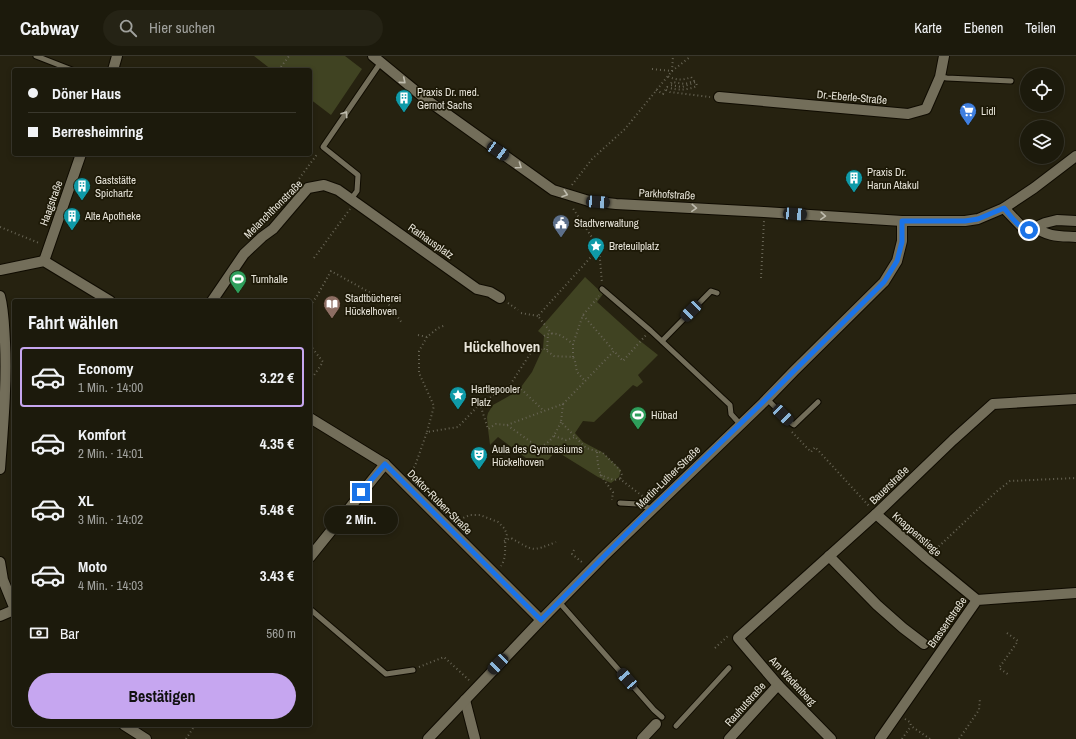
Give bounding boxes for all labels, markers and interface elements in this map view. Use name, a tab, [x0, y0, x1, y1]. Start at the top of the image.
search box	[103, 10, 383, 46]
text: Cabway	[20, 15, 79, 41]
icon: search	[117, 17, 139, 39]
text: Hier suchen	[149, 17, 215, 38]
text: Karte	[914, 19, 942, 37]
text: Ebenen	[964, 19, 1003, 37]
text: Teilen	[1025, 19, 1056, 37]
map controls	[1020, 68, 1064, 164]
button: locate	[1020, 68, 1064, 112]
one-way arrow	[398, 76, 406, 83]
text: Döner Haus	[52, 83, 121, 104]
place label: Praxis Dr. med. Gernot Sachs	[417, 85, 479, 112]
street label: Dr.-Eberle-Straße	[816, 87, 888, 107]
building icon: Praxis Dr. med. Gernot Sachs	[394, 88, 414, 113]
supermarket icon: Lidl	[958, 101, 978, 126]
place label: Lidl	[981, 104, 996, 118]
one-way arrow	[341, 112, 348, 119]
button: layers	[1020, 120, 1064, 164]
text: Berresheimring	[52, 121, 143, 142]
car	[485, 139, 511, 163]
one-way arrow	[515, 161, 522, 169]
place label: Praxis Dr. Harun Atakul	[867, 165, 919, 192]
building icon: Praxis Dr. Harun Atakul	[844, 168, 864, 193]
place label: Gaststätte Spichartz	[95, 173, 136, 200]
building icon: Gaststätte Spichartz	[72, 176, 92, 201]
street label: Melanchthonstraße	[241, 177, 305, 241]
street label: Haagstraße	[36, 178, 66, 228]
street label: Parkhofstraße	[638, 186, 696, 202]
one-way arrow	[561, 189, 568, 198]
car	[586, 195, 610, 209]
one-way arrow	[691, 203, 697, 212]
building icon: Alte Apotheke	[62, 206, 82, 231]
car	[783, 207, 807, 221]
place label: Alte Apotheke	[84, 209, 141, 223]
one-way arrow	[820, 211, 826, 220]
public building icon: Stadtverwaltung	[551, 213, 571, 238]
place label: Stadtverwaltung	[574, 216, 639, 230]
street label: Rathausplatz	[405, 220, 457, 262]
route start	[1020, 221, 1038, 239]
place icon: Breteuilplatz	[586, 236, 606, 261]
place label: Breteuilplatz	[609, 239, 660, 253]
sports icon: Turnhalle	[228, 269, 248, 294]
place label: Turnhalle	[251, 272, 288, 286]
place label: Stadtbücherei Hückelhoven	[345, 291, 401, 318]
library icon: Stadtbücherei Hückelhoven	[322, 294, 342, 319]
car	[678, 298, 704, 324]
text: Fahrt wählen	[28, 310, 118, 335]
district label: Hückelhoven	[464, 336, 540, 357]
text: Economy	[78, 358, 133, 379]
icon: car	[30, 359, 66, 395]
text: 3.22 €	[260, 367, 294, 388]
text: 1 Min. · 14:00	[78, 379, 143, 396]
place label: Hartlepooler Platz	[471, 382, 520, 409]
place icon: Hartlepooler Platz	[448, 385, 468, 410]
car	[770, 402, 796, 428]
sports icon: Hübad	[628, 405, 648, 430]
place label: Hübad	[651, 408, 678, 422]
text: Komfort	[78, 424, 126, 445]
icon: car	[30, 425, 66, 461]
text: 4.35 €	[260, 433, 294, 454]
place label: Aula des Gymnasiums Hückelhoven	[491, 442, 583, 469]
street label: Martin-Luther-Straße	[633, 443, 703, 511]
text: 2 Min. · 14:01	[78, 445, 143, 462]
theatre icon: Aula des Gymnasiums Hückelhoven	[469, 445, 489, 470]
street label: Bauerstraße	[866, 463, 912, 507]
street label: Doktor-Ruben-Straße	[405, 467, 475, 537]
route end	[352, 483, 370, 501]
text: XL	[78, 490, 94, 511]
icon: car	[30, 491, 66, 527]
text: 5.48 €	[260, 499, 294, 520]
callout: 2 Min.	[324, 506, 398, 534]
street label: Knappenstiege	[890, 509, 944, 559]
text: 3 Min. · 14:02	[78, 511, 143, 528]
text: 2 Min.	[346, 511, 376, 528]
text: Moto	[78, 556, 107, 577]
icon: car	[30, 557, 66, 593]
text: 3.43 €	[260, 565, 294, 586]
text: 4 Min. · 14:03	[78, 577, 143, 594]
street label: Brassertstraße	[924, 594, 970, 650]
icon: cash	[28, 622, 50, 644]
text: Bar	[60, 623, 79, 644]
text: 560 m	[266, 625, 296, 642]
car	[485, 651, 511, 677]
street label: Am Wadenberg	[766, 653, 819, 709]
car	[615, 666, 639, 692]
button: Bestätigen	[28, 673, 296, 719]
street label: Rauhutstraße	[722, 679, 768, 729]

